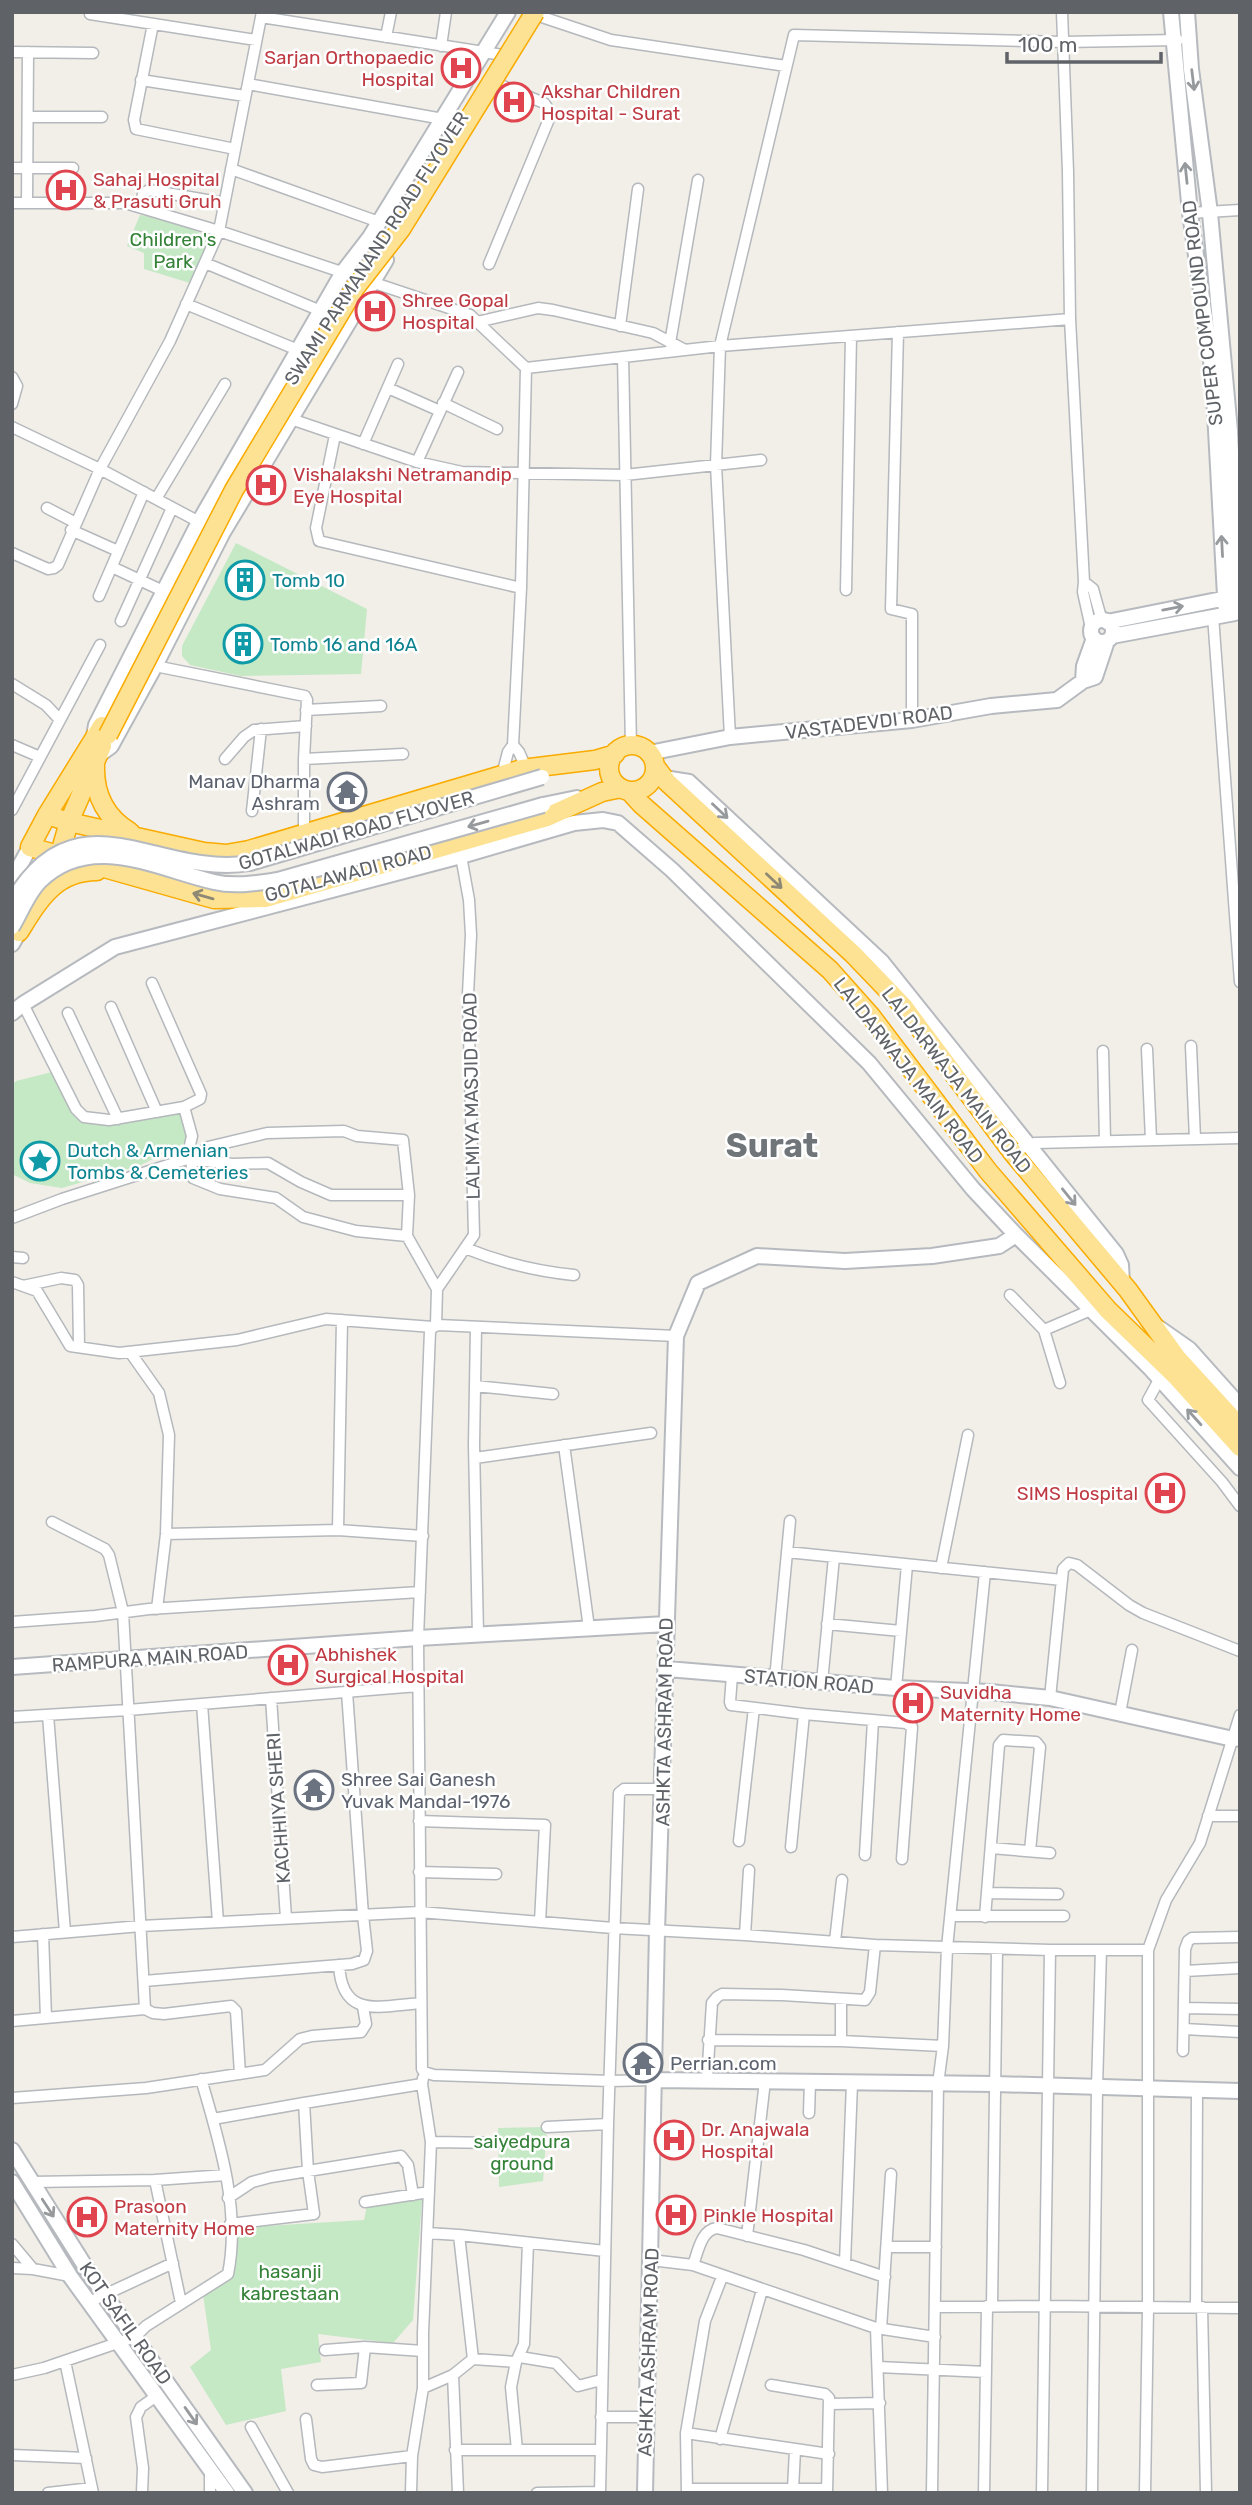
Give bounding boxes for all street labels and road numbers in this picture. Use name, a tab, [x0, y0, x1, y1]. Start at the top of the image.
street label: SWAMI PARMANAND ROAD FLYOVER	[279, 107, 474, 389]
street label: SUPER COMPOUND ROAD	[1177, 199, 1228, 427]
street label: VASTADEVDI ROAD	[784, 701, 954, 744]
street label: GOTALWADI ROAD FLYOVER	[236, 786, 477, 875]
street label: GOTALAWADI ROAD	[262, 840, 434, 907]
street label: LALDARWAJA MAIN ROAD	[829, 972, 989, 1168]
street label: LALDARWAJA MAIN ROAD	[877, 982, 1037, 1178]
street label: LALMIYA MASJID ROAD	[458, 992, 485, 1200]
street label: ASHKTA ASHRAM ROAD	[651, 1617, 678, 1827]
street label: RAMPURA MAIN ROAD	[51, 1640, 249, 1677]
street label: STATION ROAD	[743, 1664, 875, 1699]
street label: KACHHIYA SHERI	[262, 1732, 295, 1884]
street label: ASHKTA ASHRAM ROAD	[633, 2247, 664, 2457]
street label: KOT SAFIL ROAD	[75, 2257, 177, 2389]

